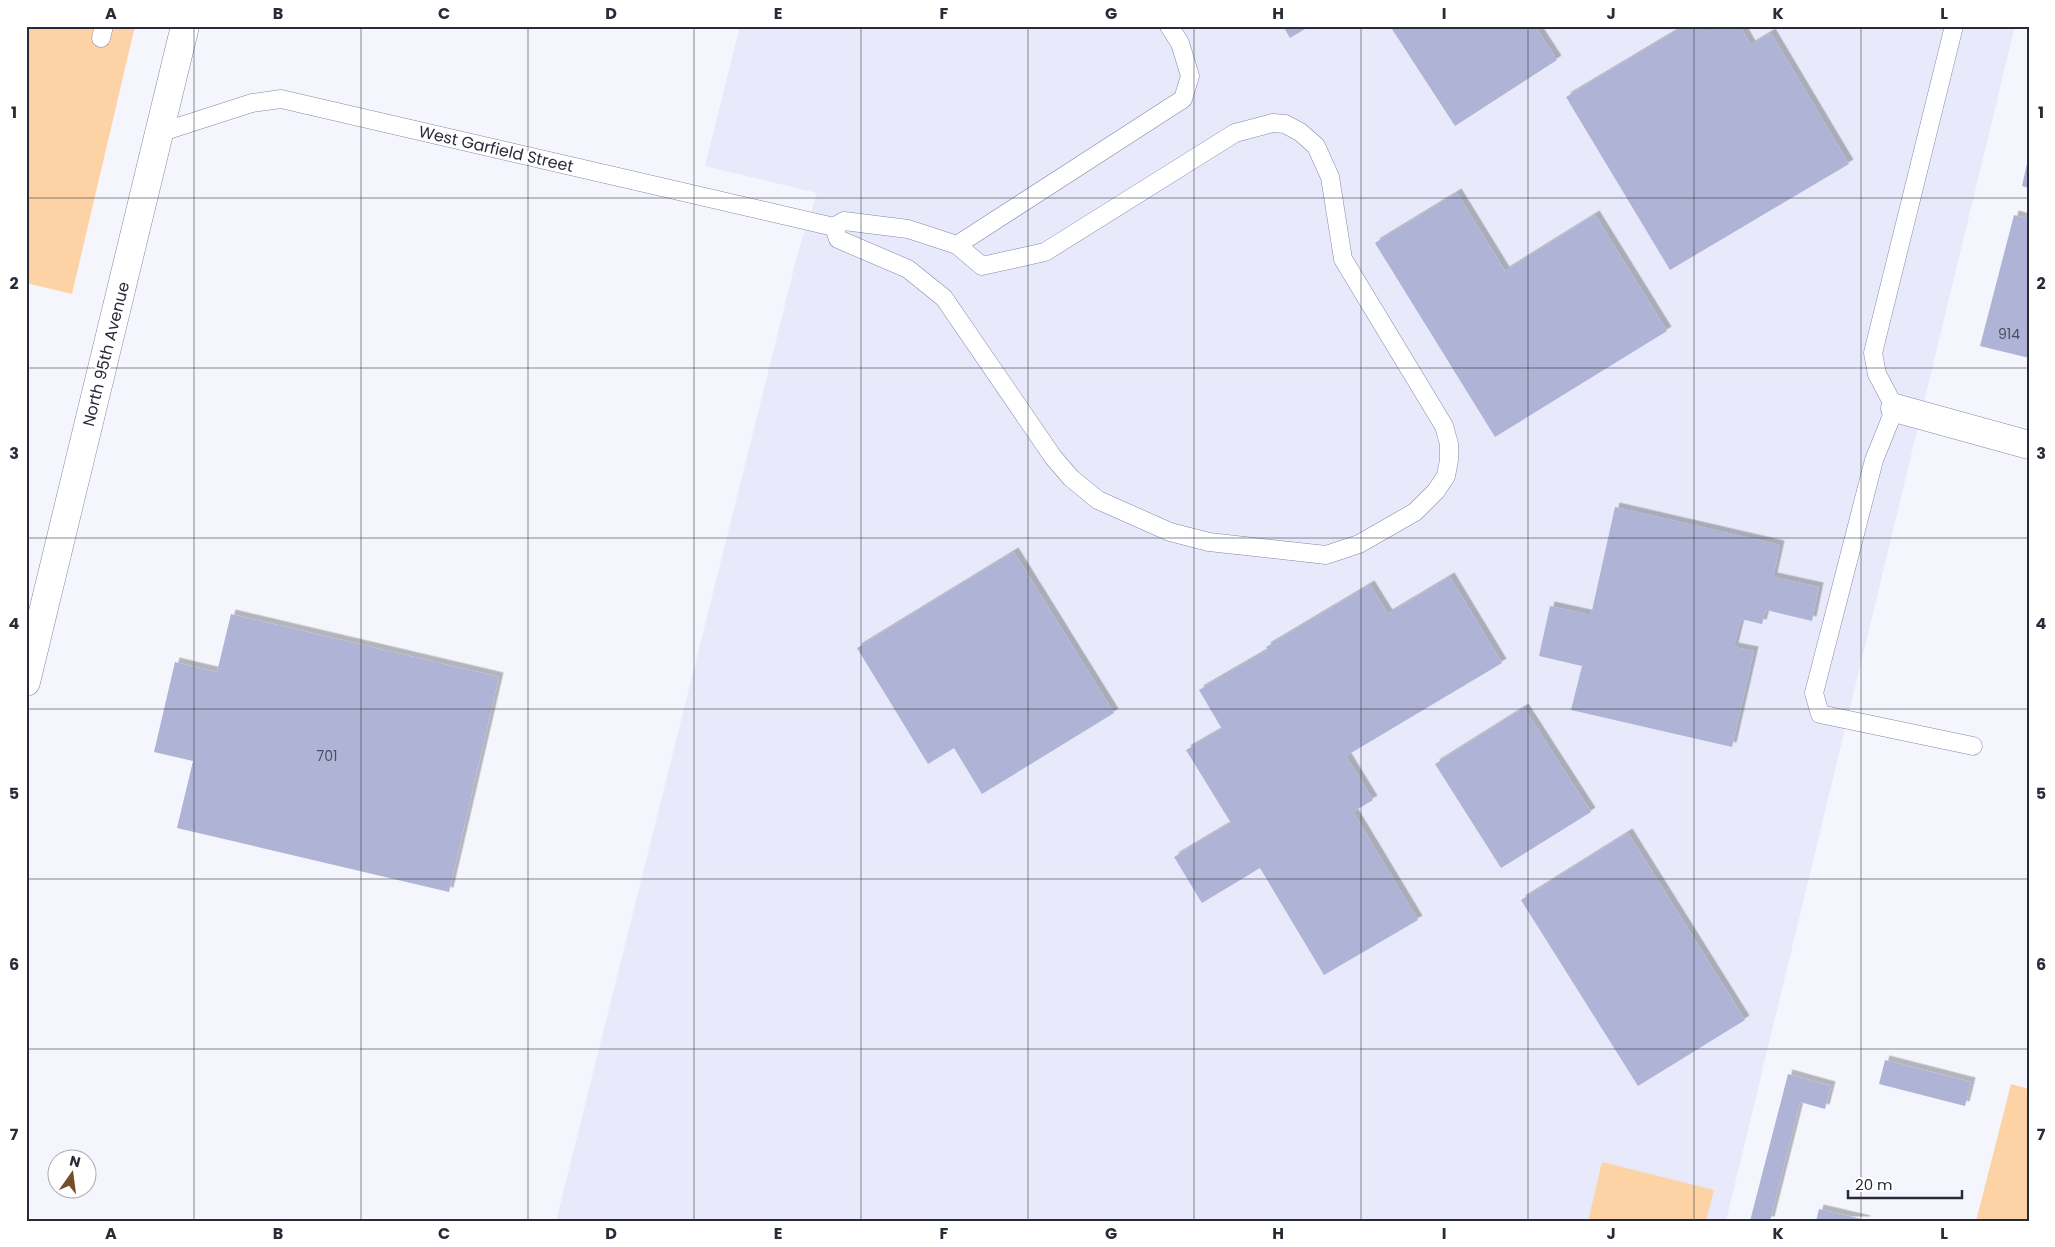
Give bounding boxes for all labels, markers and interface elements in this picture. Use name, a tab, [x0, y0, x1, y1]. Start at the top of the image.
text: A	[105, 2, 117, 25]
text: B	[273, 2, 283, 25]
text: C	[438, 2, 450, 25]
text: D	[605, 2, 617, 25]
text: E	[774, 2, 782, 25]
text: F	[940, 2, 949, 25]
text: G	[1105, 2, 1117, 25]
text: H	[1272, 2, 1284, 25]
text: I	[1442, 2, 1446, 25]
text: J	[1606, 2, 1616, 25]
text: K	[1772, 2, 1784, 25]
text: L	[1940, 2, 1948, 25]
text: 1	[11, 101, 17, 124]
text: 1	[2038, 101, 2044, 124]
street label: West Garfield Street	[416, 120, 576, 178]
text: 2	[9, 272, 19, 295]
text: 2	[2036, 272, 2046, 295]
street label: North 95th Avenue	[77, 279, 135, 429]
house number: 914	[1998, 324, 2020, 344]
text: 3	[9, 442, 19, 465]
text: 3	[2036, 442, 2046, 465]
text: 4	[9, 612, 20, 635]
text: 4	[2036, 612, 2047, 635]
house number: 701	[317, 746, 337, 766]
text: 5	[9, 782, 19, 805]
text: 5	[2036, 782, 2046, 805]
text: 6	[9, 953, 19, 976]
text: 6	[2036, 953, 2046, 976]
text: 7	[10, 1123, 19, 1146]
text: 7	[2037, 1123, 2046, 1146]
north arrow	[48, 1150, 98, 1200]
text: N	[68, 1150, 83, 1172]
scale bar	[1848, 1167, 1961, 1199]
text: 20 m	[1855, 1174, 1893, 1195]
text: A	[105, 1222, 117, 1245]
text: B	[273, 1222, 283, 1245]
text: C	[438, 1222, 450, 1245]
text: D	[605, 1222, 617, 1245]
text: E	[774, 1222, 782, 1245]
text: F	[940, 1222, 949, 1245]
text: G	[1105, 1222, 1117, 1245]
text: H	[1272, 1222, 1284, 1245]
text: I	[1442, 1222, 1446, 1245]
text: J	[1606, 1222, 1616, 1245]
text: K	[1772, 1222, 1784, 1245]
text: L	[1940, 1222, 1948, 1245]

